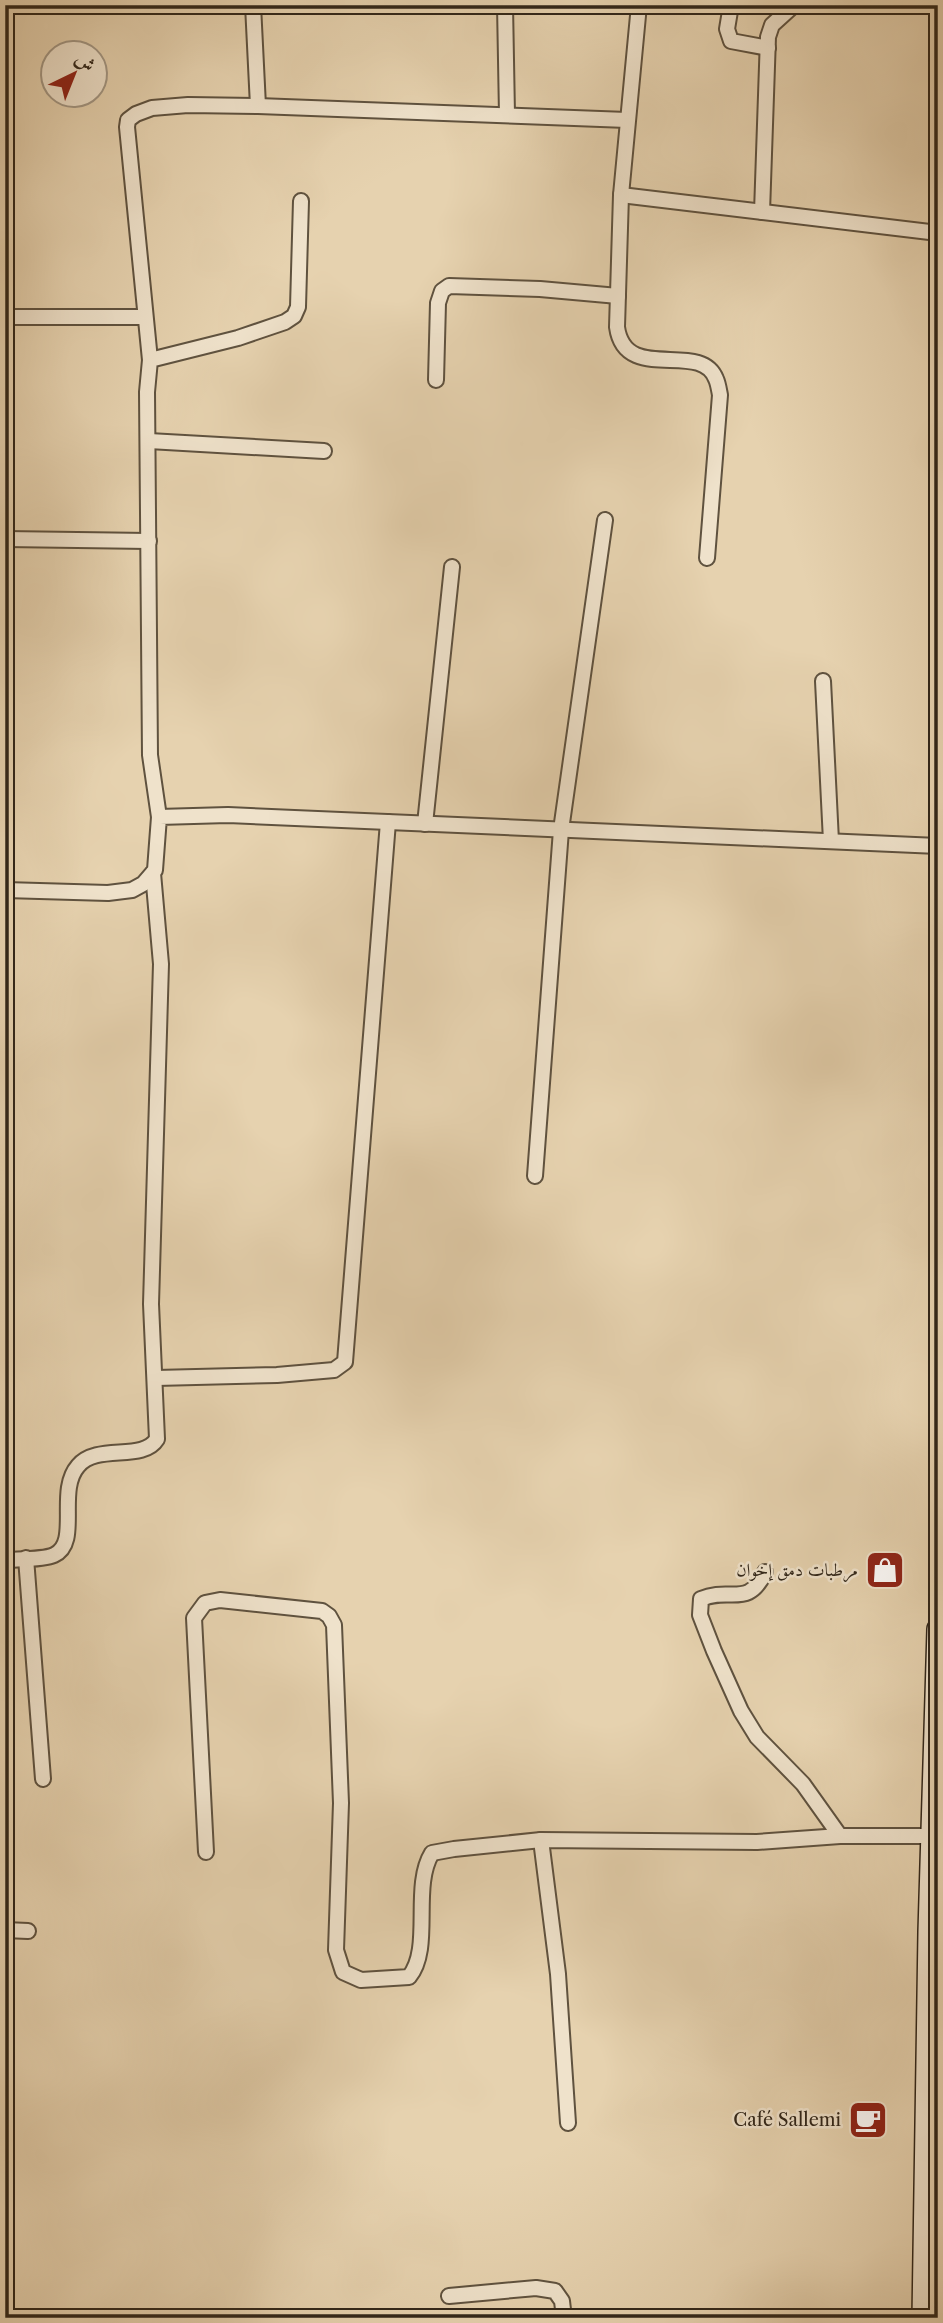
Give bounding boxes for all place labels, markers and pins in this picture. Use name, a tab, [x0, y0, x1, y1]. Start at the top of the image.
shop icon: مرطبات دمق إخوان	[864, 1549, 906, 1591]
place label: مرطبات دمق إخوان	[736, 1559, 858, 1583]
cafe icon: Café Sallemi	[847, 2099, 889, 2141]
place label: Café Sallemi	[733, 2109, 842, 2131]

